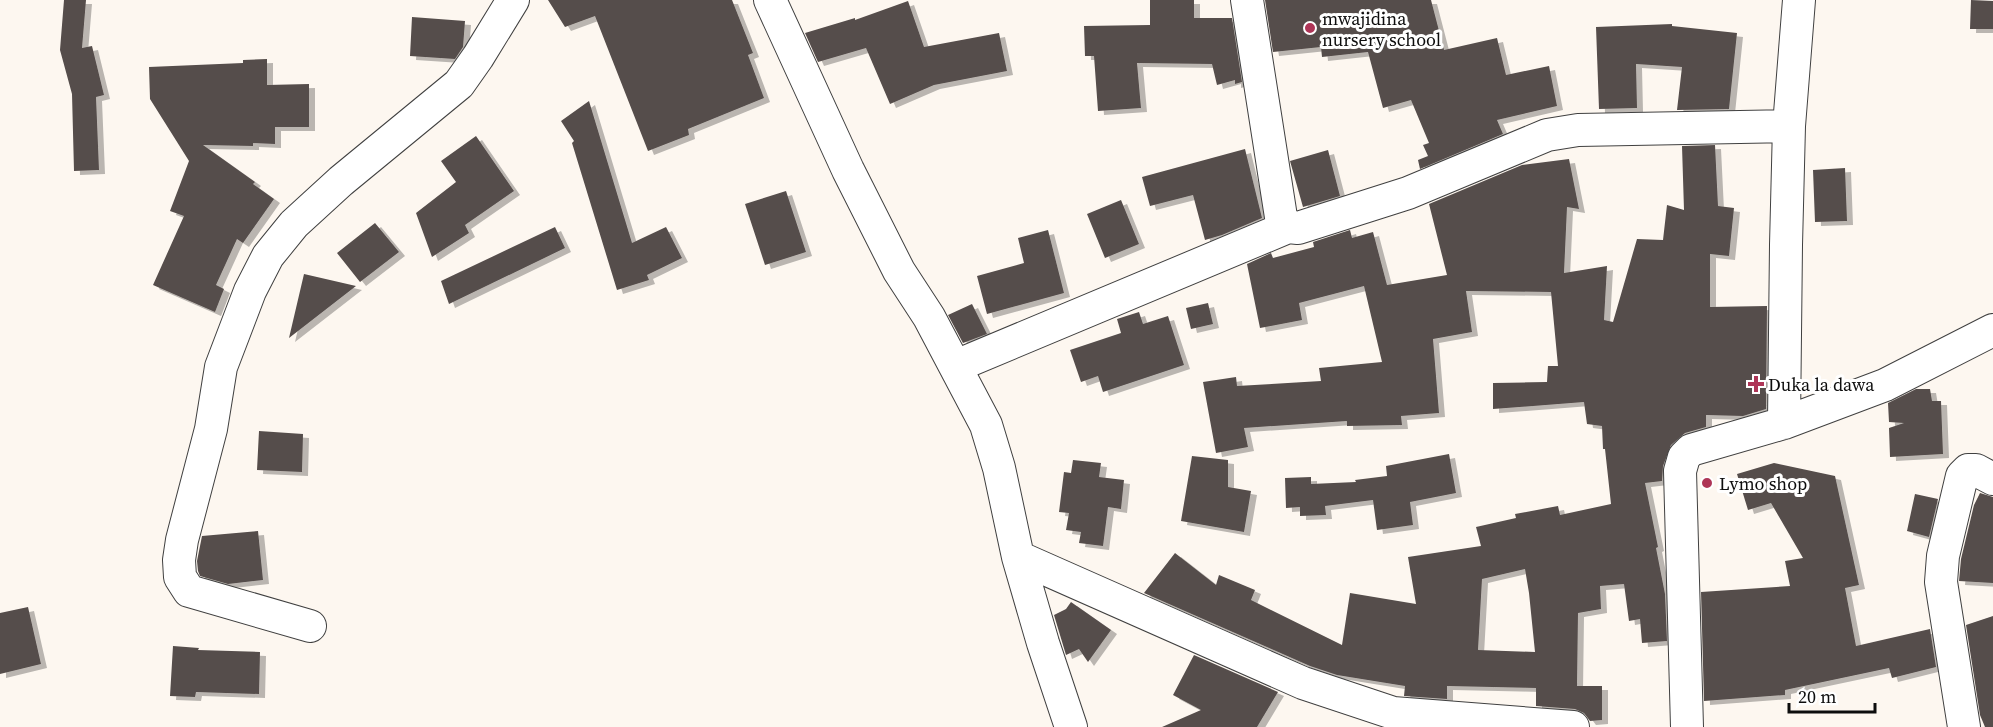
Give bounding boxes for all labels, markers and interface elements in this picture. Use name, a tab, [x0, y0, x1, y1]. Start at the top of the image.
place label: mwajidina nursery school	[1322, 6, 1441, 52]
marker: mwajidina nursery school	[1303, 21, 1317, 35]
place label: Duka la dawa	[1768, 372, 1875, 397]
marker: Duka la dawa	[1749, 377, 1763, 391]
place label: Lymo shop	[1719, 471, 1807, 496]
marker: Lymo shop	[1700, 476, 1714, 490]
scale bar	[1789, 676, 1874, 714]
text: 20 m	[1798, 684, 1836, 709]

